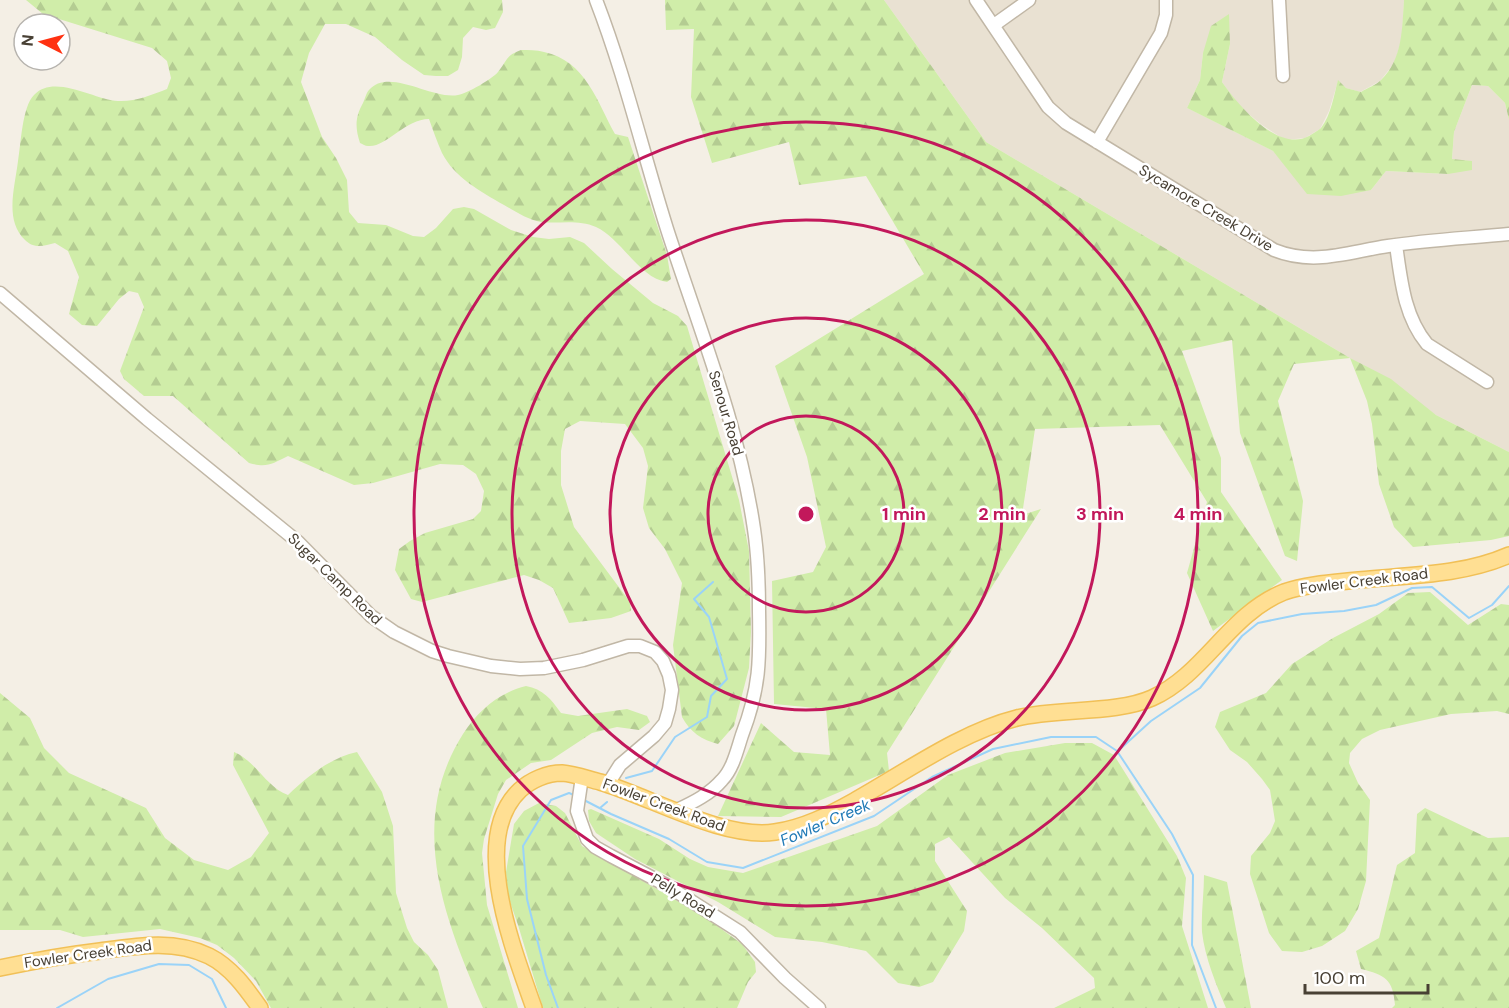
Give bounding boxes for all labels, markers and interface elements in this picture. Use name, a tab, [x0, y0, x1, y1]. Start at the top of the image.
north arrow	[12, 12, 72, 72]
text: N	[17, 34, 39, 47]
street label: Sycamore Creek Drive	[1135, 160, 1277, 256]
street label: Senour Road	[704, 368, 748, 458]
text: 1 min	[882, 502, 926, 526]
text: 2 min	[978, 502, 1026, 526]
text: 3 min	[1076, 502, 1124, 526]
text: 4 min	[1174, 502, 1222, 526]
centre of rings	[796, 504, 816, 524]
street label: Sugar Camp Road	[283, 529, 387, 629]
street label: Fowler Creek Road	[1299, 563, 1429, 599]
street label: Fowler Creek Road	[600, 774, 728, 836]
water label: Fowler Creek	[777, 794, 874, 851]
street label: Pelly Road	[648, 869, 718, 923]
street label: Fowler Creek Road	[23, 935, 153, 973]
scale bar	[1305, 957, 1428, 995]
text: 100 m	[1314, 966, 1365, 990]

